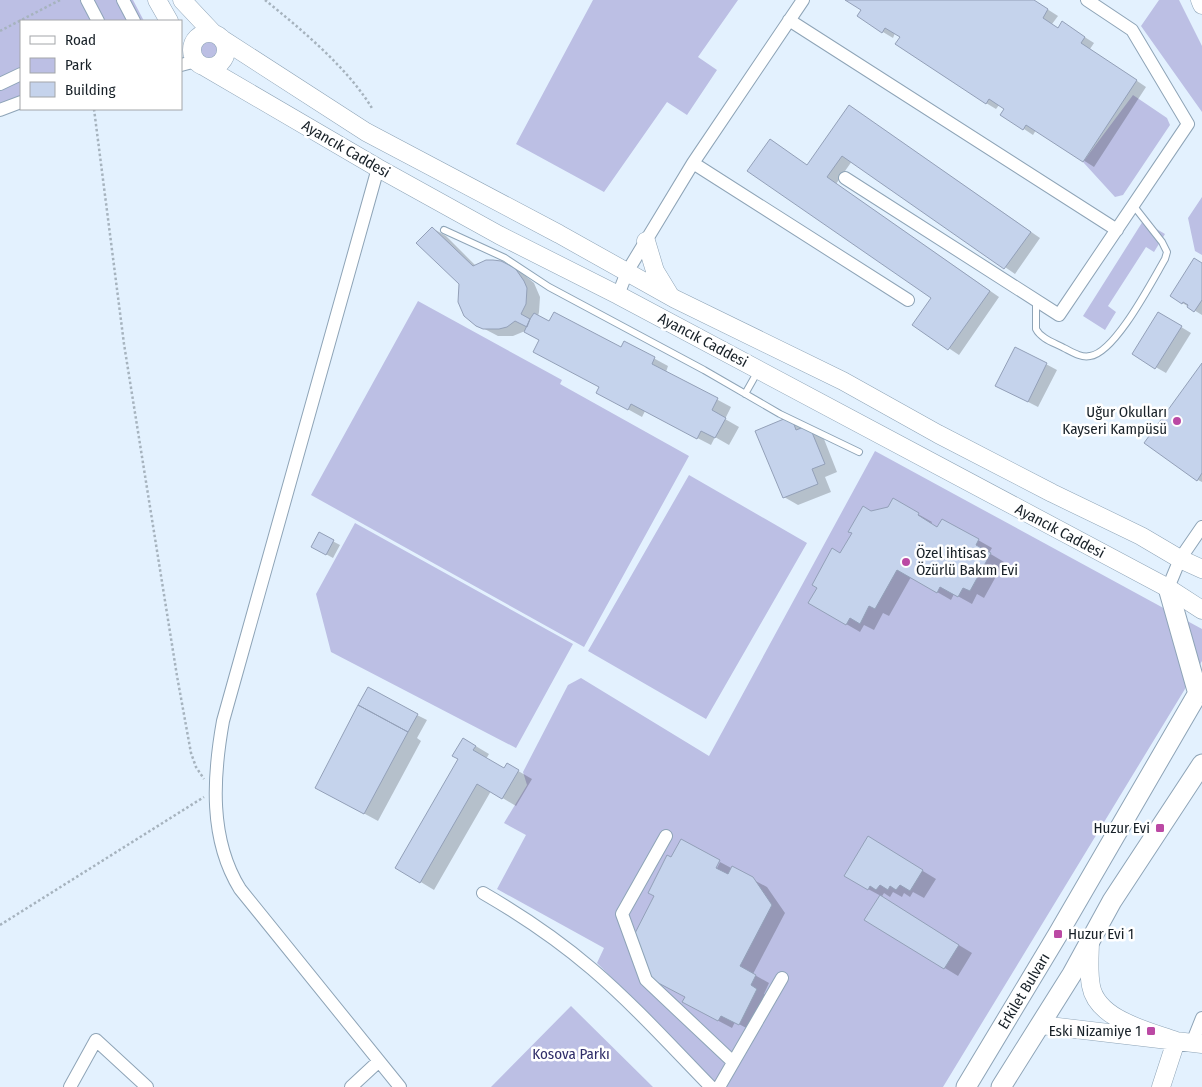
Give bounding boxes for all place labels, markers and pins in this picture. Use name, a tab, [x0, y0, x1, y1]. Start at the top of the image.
place label: Uğur Okulları Kayseri Kampüsü	[1062, 403, 1167, 438]
marker: Uğur Okulları Kayseri Kampüsü	[1171, 415, 1183, 427]
place label: Özel ihtisas Özürlü Bakım Evi	[916, 544, 1018, 579]
marker: Özel ihtisas Özürlü Bakım Evi	[900, 556, 912, 568]
place label: Huzur Evi	[1093, 819, 1150, 837]
marker: Huzur Evi	[1154, 822, 1166, 834]
place label: Huzur Evi 1	[1068, 925, 1134, 943]
marker: Huzur Evi 1	[1052, 928, 1064, 940]
place label: Eski Nizamiye 1	[1049, 1022, 1141, 1040]
marker: Eski Nizamiye 1	[1145, 1025, 1157, 1037]

